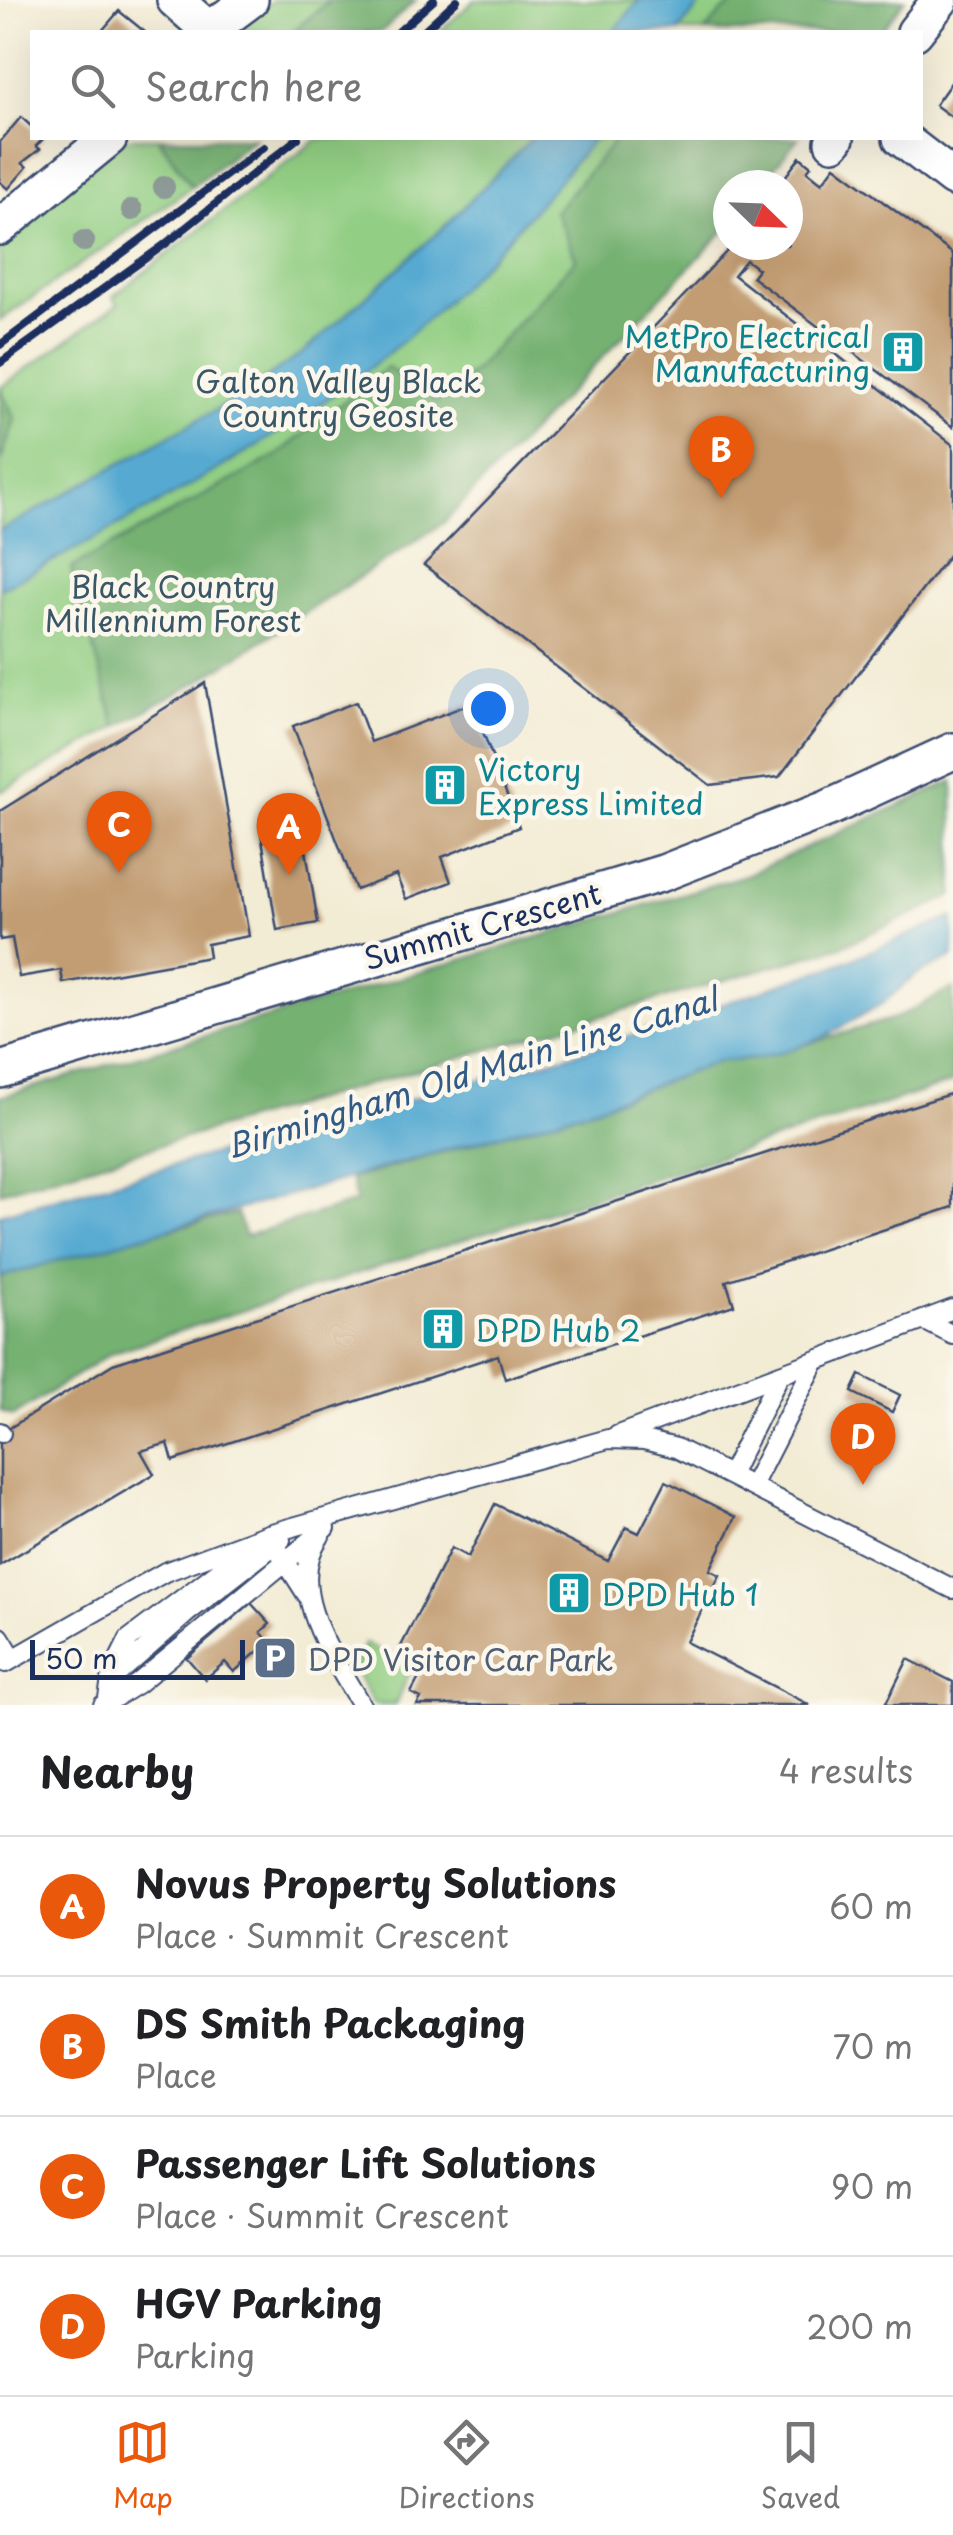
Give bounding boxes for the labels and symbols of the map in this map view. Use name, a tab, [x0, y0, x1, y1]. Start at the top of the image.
north arrow	[713, 170, 803, 260]
place label: MetPro Electrical Manufacturing	[625, 313, 870, 392]
building icon: MetPro Electrical Manufacturing	[880, 329, 926, 375]
park label: Galton Valley Black Country Geosite	[195, 358, 481, 437]
pin: B	[688, 416, 754, 498]
park label: Black Country Millennium Forest	[45, 563, 301, 642]
your location	[463, 683, 514, 734]
place label: Victory Express Limited	[478, 746, 703, 825]
building icon: Victory Express Limited	[422, 762, 468, 808]
pin: C	[86, 790, 152, 873]
pin: A	[256, 792, 322, 875]
street label: Summit Crescent	[358, 870, 606, 980]
water label: Birmingham Old Main Line Canal	[219, 973, 727, 1170]
building icon: DPD Hub 2	[420, 1306, 466, 1352]
place label: DPD Hub 2	[476, 1307, 641, 1352]
pin: D	[830, 1402, 896, 1485]
building icon: DPD Hub 1	[546, 1570, 592, 1616]
place label: DPD Hub 1	[602, 1571, 758, 1616]
scale bar	[30, 1635, 245, 1680]
parking icon: DPD Visitor Car Park	[252, 1635, 298, 1681]
place label: DPD Visitor Car Park	[308, 1636, 613, 1681]

